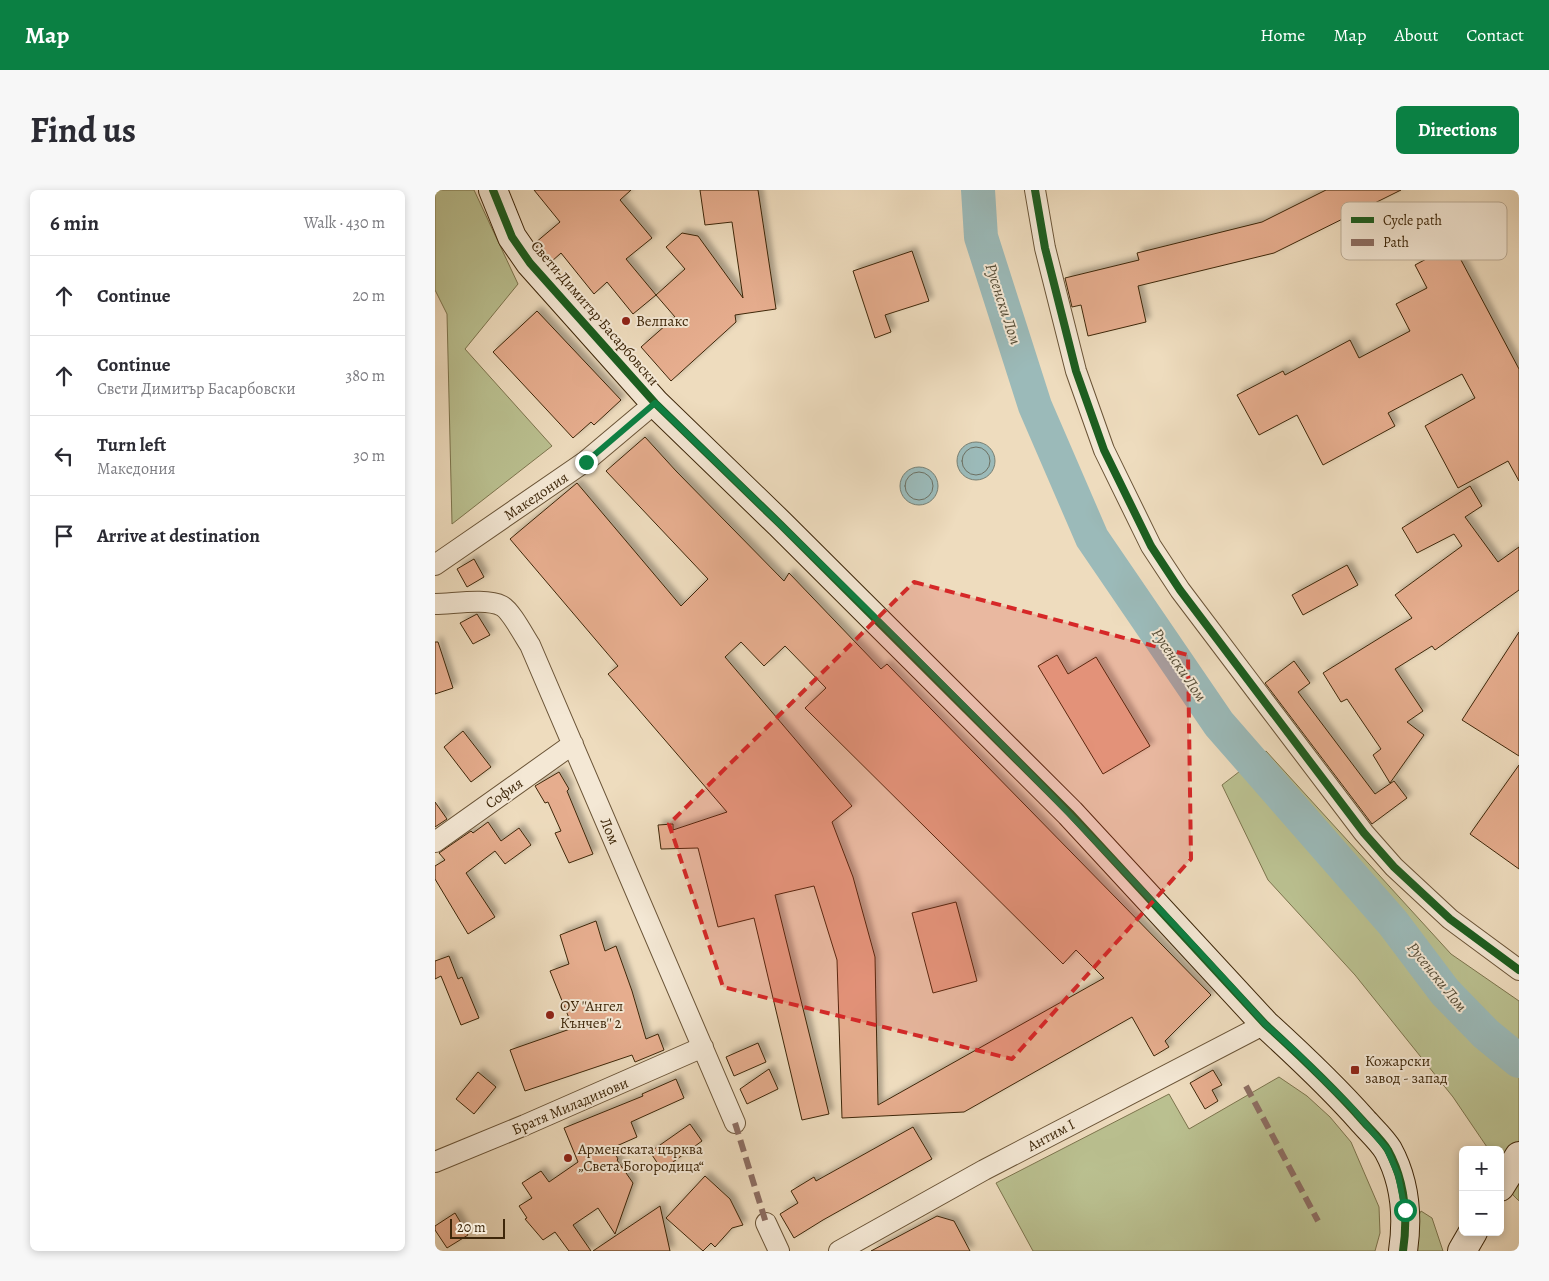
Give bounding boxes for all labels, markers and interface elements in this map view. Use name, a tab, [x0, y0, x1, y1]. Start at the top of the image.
text: Map	[25, 19, 69, 51]
text: Home	[1260, 23, 1305, 47]
text: Map	[1333, 23, 1366, 47]
text: About	[1394, 23, 1438, 47]
text: Contact	[1466, 23, 1524, 47]
text: Find us	[30, 106, 136, 154]
button: Directions	[1396, 106, 1519, 154]
legend	[1341, 202, 1507, 260]
text: 6 min	[50, 209, 99, 237]
text: Cycle path	[1383, 211, 1443, 230]
text: Walk · 430 m	[304, 212, 385, 234]
text: Path	[1383, 233, 1410, 252]
street label: Свети Димитър Басарбовски	[526, 236, 664, 390]
water label: Русенски Лом	[980, 261, 1027, 348]
icon: ahead	[50, 282, 78, 310]
text: Continue	[97, 283, 171, 309]
text: 20 m	[352, 285, 385, 307]
place label: Велпакс	[636, 311, 689, 331]
marker: Велпакс	[620, 315, 632, 327]
text: Continue	[97, 352, 171, 378]
icon: ahead	[50, 362, 78, 390]
text: 380 m	[346, 365, 385, 387]
text: Свети Димитър Басарбовски	[97, 378, 296, 400]
text: Turn left	[97, 432, 166, 458]
icon: left	[50, 442, 78, 470]
text: 30 m	[353, 445, 385, 467]
route end	[575, 451, 598, 474]
text: Македония	[97, 458, 175, 480]
street label: Македония	[500, 467, 572, 525]
icon: arrive	[50, 522, 78, 550]
text: Arrive at destination	[97, 523, 260, 549]
water label: Русенски Лом	[1146, 624, 1212, 706]
street label: София	[481, 773, 527, 813]
street label: Лом	[595, 815, 625, 847]
water label: Русенски Лом	[1402, 937, 1472, 1017]
place label: ОУ ''Ангел Кънчев'' 2	[560, 996, 623, 1033]
marker: ОУ ''Ангел Кънчев'' 2	[544, 1009, 556, 1021]
place label: Кожарски завод - запад	[1365, 1051, 1448, 1088]
marker: Кожарски завод - запад	[1349, 1064, 1361, 1076]
street label: Братя Миладинови	[509, 1072, 632, 1140]
street label: Антим I	[1023, 1114, 1078, 1156]
place label: Арменската църква „Света Богородица“	[577, 1139, 704, 1176]
map controls	[1459, 1146, 1504, 1236]
button: +	[1459, 1146, 1504, 1191]
marker: Арменската църква „Света Богородица“	[562, 1152, 574, 1164]
button: −	[1459, 1191, 1504, 1236]
route start	[1394, 1199, 1417, 1222]
scale bar	[450, 1216, 505, 1239]
text: 20 m	[457, 1218, 486, 1237]

